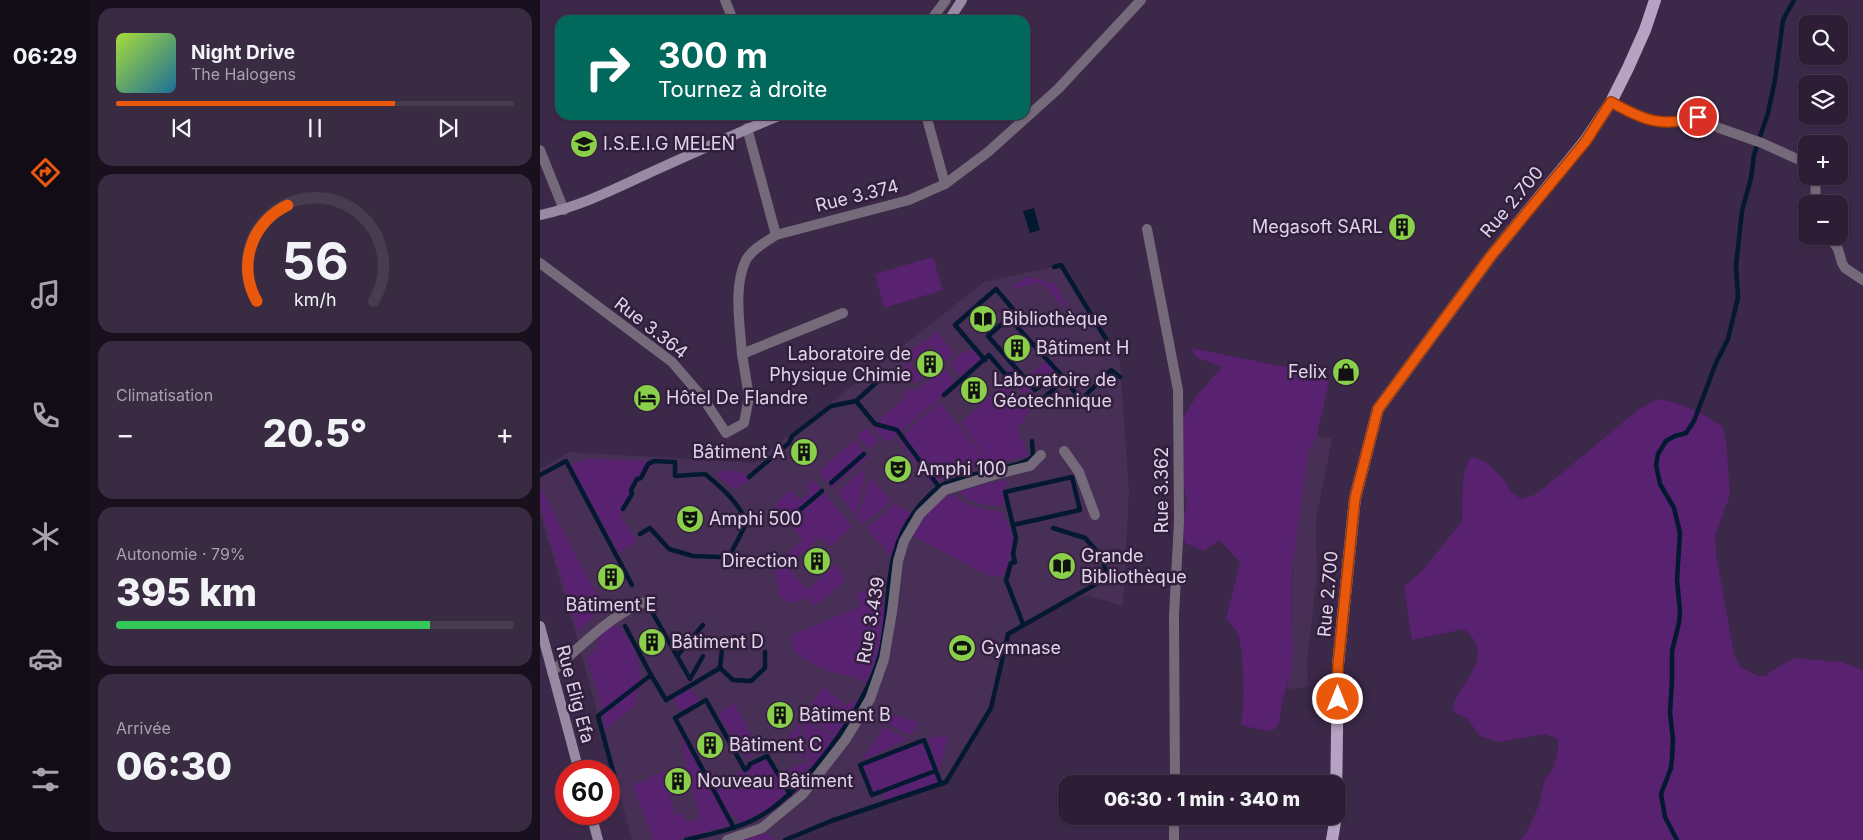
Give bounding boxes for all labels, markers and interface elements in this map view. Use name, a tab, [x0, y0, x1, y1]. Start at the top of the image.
map controls	[1798, 15, 1848, 245]
button: search	[1798, 15, 1848, 65]
text: 300 m	[658, 34, 768, 76]
icon: right	[575, 35, 640, 100]
text: Night Drive	[191, 41, 295, 64]
text: 06:29	[13, 43, 77, 69]
text: The Halogens	[191, 64, 296, 84]
button: layers	[1798, 75, 1848, 125]
text: Tournez à droite	[658, 76, 827, 102]
pin	[1677, 96, 1719, 138]
icon: arrive	[1684, 103, 1712, 131]
icon: previous	[168, 114, 196, 142]
icon: pause	[301, 114, 329, 142]
icon: next	[434, 114, 462, 142]
school or university icon: I.S.E.I.G MELEN	[569, 129, 599, 159]
place label: I.S.E.I.G MELEN	[603, 133, 735, 154]
button: +	[1798, 135, 1848, 185]
icon: directions	[28, 155, 63, 190]
street label: Rue 2.700	[1476, 162, 1547, 241]
street label: Rue 3.374	[813, 175, 901, 216]
button: −	[1798, 195, 1848, 245]
building icon: Megasoft SARL	[1387, 212, 1417, 242]
place label: Megasoft SARL	[1252, 216, 1383, 237]
text: 56	[281, 230, 349, 293]
icon: music	[28, 277, 63, 312]
text: km/h	[294, 289, 336, 310]
street label: Rue 3.364	[611, 293, 692, 363]
library icon: Bibliothèque	[968, 304, 998, 334]
place label: Bibliothèque	[1002, 308, 1108, 329]
building icon: Bâtiment H	[1002, 333, 1032, 363]
place label: Bâtiment H	[1036, 337, 1129, 358]
place label: Laboratoire de Physique Chimie	[769, 343, 911, 385]
building icon: Laboratoire de Physique Chimie	[915, 349, 945, 379]
shop icon: Felix	[1331, 357, 1361, 387]
place label: Felix	[1288, 361, 1327, 382]
place label: Laboratoire de Géotechnique	[993, 369, 1116, 411]
building icon: Laboratoire de Géotechnique	[959, 375, 989, 405]
hotel icon: Hôtel De Flandre	[632, 383, 662, 413]
text: Climatisation	[116, 385, 213, 405]
place label: Hôtel De Flandre	[666, 387, 808, 408]
icon: phone	[28, 398, 63, 433]
text: 20.5°	[263, 410, 367, 456]
text: −	[116, 417, 135, 451]
text: +	[495, 417, 514, 451]
building icon: Bâtiment A	[789, 437, 819, 467]
place label: Bâtiment A	[693, 441, 785, 462]
street label: Rue 3.362	[1151, 447, 1172, 533]
theatre icon: Amphi 100	[883, 454, 913, 484]
place label: Amphi 100	[917, 458, 1006, 479]
theatre icon: Amphi 500	[675, 504, 705, 534]
place label: Amphi 500	[709, 508, 802, 529]
icon: climate	[28, 519, 63, 554]
text: Autonomie · 79%	[116, 544, 246, 564]
place label: Grande Bibliothèque	[1081, 545, 1187, 587]
building icon: Direction	[802, 546, 832, 576]
place label: Direction	[722, 550, 798, 571]
street label: Rue 2.700	[1313, 550, 1342, 638]
library icon: Grande Bibliothèque	[1047, 551, 1077, 581]
building icon: Bâtiment E	[596, 562, 626, 592]
text: 395 km	[116, 569, 257, 615]
street label: Rue 3.439	[853, 575, 888, 665]
place label: Bâtiment E	[566, 594, 656, 615]
building icon: Bâtiment D	[637, 627, 667, 657]
place label: Bâtiment D	[671, 631, 764, 652]
sports icon: Gymnase	[947, 633, 977, 663]
place label: Gymnase	[981, 637, 1061, 658]
icon: car	[28, 641, 63, 676]
street label: Rue Elig Efa	[552, 643, 599, 745]
position arrow	[1311, 672, 1363, 724]
building icon: Bâtiment B	[765, 700, 795, 730]
place label: Bâtiment B	[799, 704, 891, 725]
text: Arrivée	[116, 718, 171, 738]
building icon: Bâtiment C	[695, 730, 725, 760]
place label: Bâtiment C	[729, 734, 822, 755]
text: 06:30	[116, 743, 232, 789]
speed limit sign: 60	[555, 760, 620, 825]
icon: filters	[28, 762, 63, 797]
building icon: Nouveau Bâtiment	[663, 766, 693, 796]
place label: Nouveau Bâtiment	[697, 770, 853, 791]
text: 06:30 · 1 min · 340 m	[1104, 788, 1300, 811]

